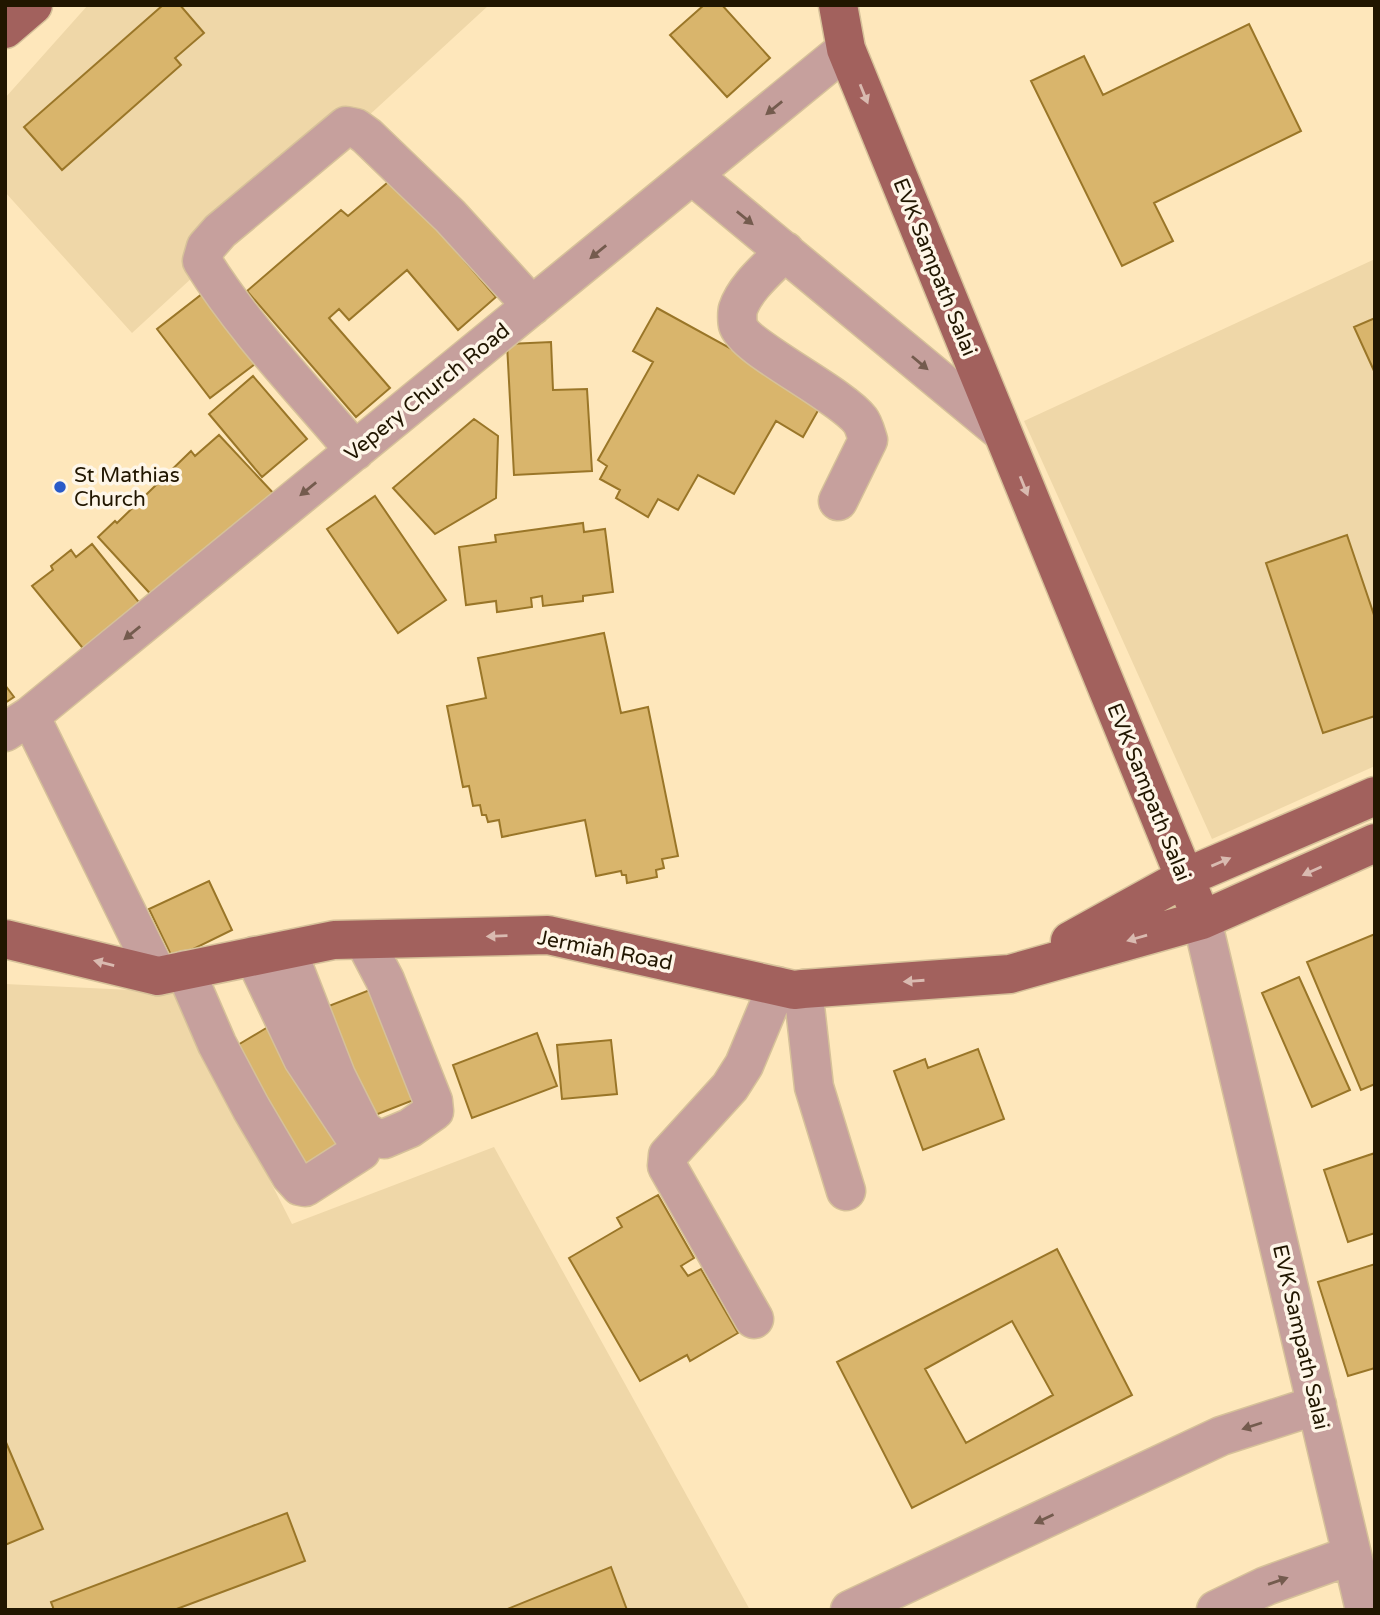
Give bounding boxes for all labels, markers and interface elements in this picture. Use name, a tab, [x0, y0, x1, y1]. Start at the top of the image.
one-way arrow	[859, 83, 870, 104]
one-way arrow	[766, 100, 783, 115]
street label: EVK Sampath Salai	[887, 175, 982, 360]
one-way arrow	[736, 211, 754, 225]
one-way arrow	[590, 244, 607, 259]
street label: Vepery Church Road	[340, 318, 515, 467]
one-way arrow	[911, 356, 929, 371]
place label: St Mathias Church	[74, 463, 180, 512]
one-way arrow	[1018, 476, 1030, 496]
marker: St Mathias Church	[52, 479, 68, 495]
one-way arrow	[300, 481, 317, 496]
one-way arrow	[124, 625, 141, 640]
street label: EVK Sampath Salai	[1101, 700, 1196, 885]
one-way arrow	[1211, 856, 1232, 867]
one-way arrow	[1302, 866, 1323, 877]
street label: Jermiah Road	[535, 925, 675, 976]
one-way arrow	[486, 931, 508, 942]
one-way arrow	[1126, 934, 1147, 944]
one-way arrow	[92, 957, 114, 968]
one-way arrow	[903, 976, 925, 987]
street label: EVK Sampath Salai	[1267, 1242, 1334, 1432]
one-way arrow	[1241, 1421, 1262, 1432]
one-way arrow	[1034, 1513, 1054, 1525]
one-way arrow	[1268, 1575, 1289, 1586]

